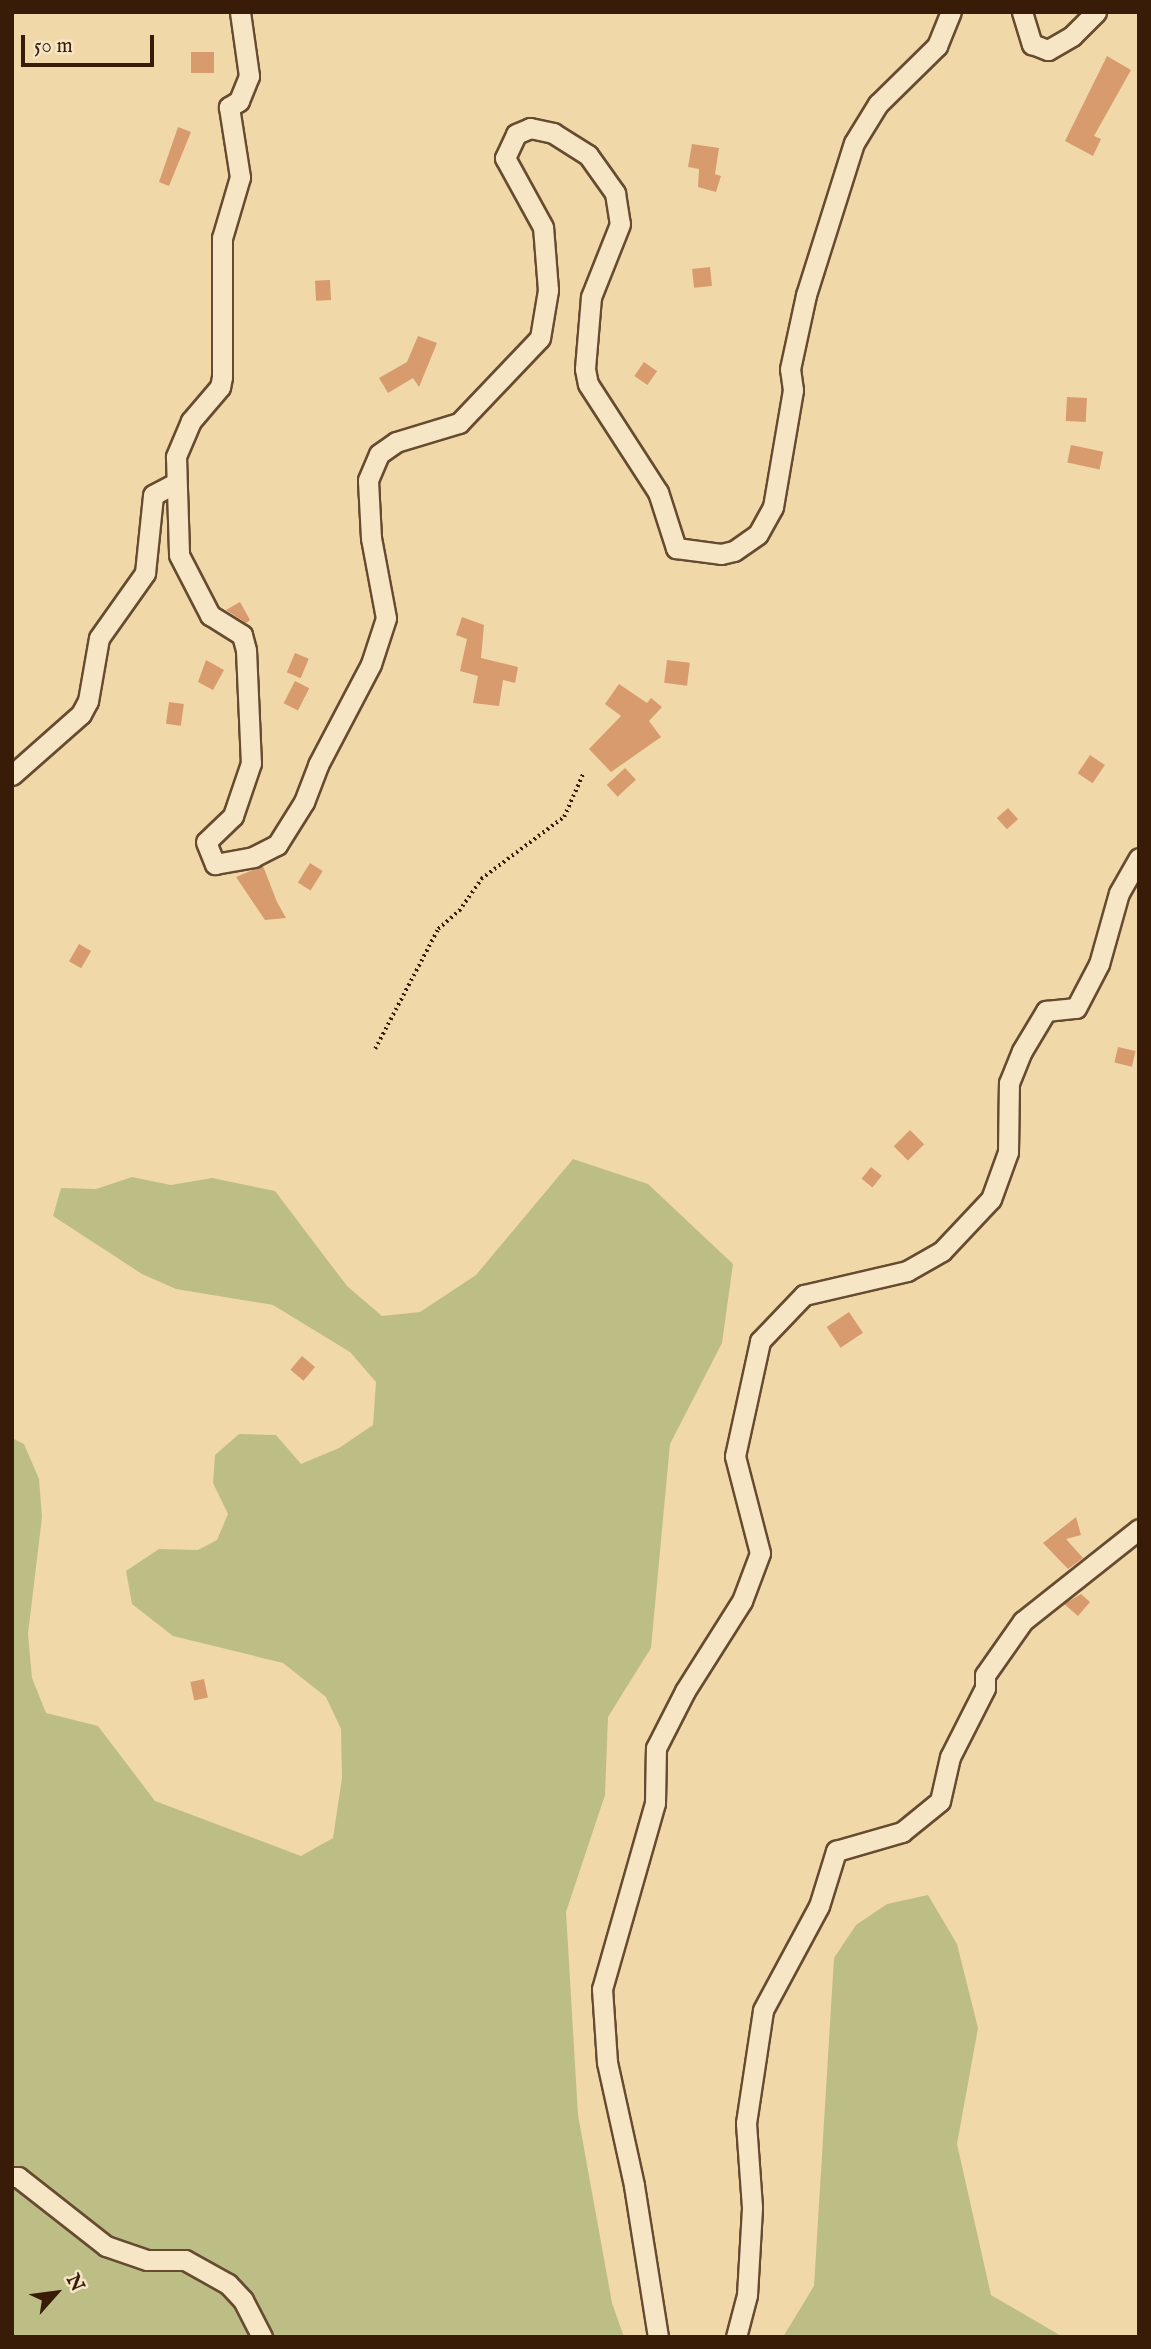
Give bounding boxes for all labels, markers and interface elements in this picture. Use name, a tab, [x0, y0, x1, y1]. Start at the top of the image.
scale bar	[24, 21, 158, 65]
text: 50 m	[34, 33, 73, 60]
north arrow	[21, 2258, 91, 2328]
text: N	[60, 2270, 89, 2296]

